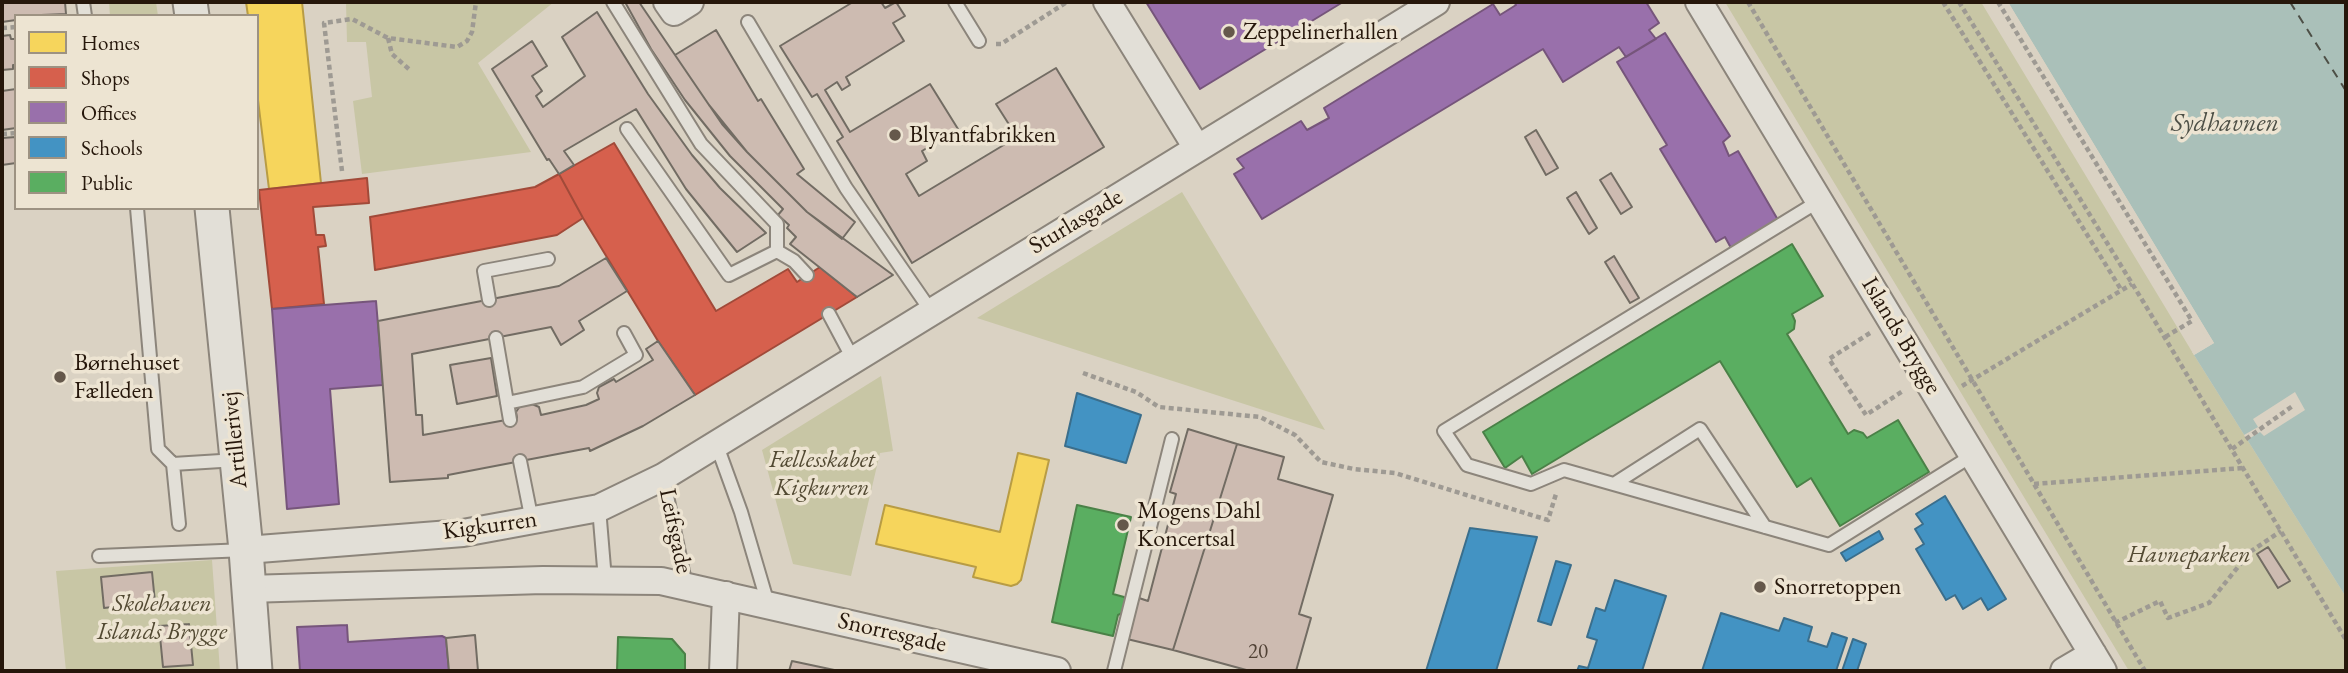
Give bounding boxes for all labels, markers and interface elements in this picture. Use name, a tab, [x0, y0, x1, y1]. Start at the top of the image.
legend	[14, 14, 259, 210]
place label: Zeppelinerhallen	[1243, 18, 1398, 46]
marker: Zeppelinerhallen	[1221, 24, 1237, 40]
text: Homes	[81, 29, 140, 56]
text: Shops	[81, 64, 130, 91]
text: Offices	[81, 99, 136, 126]
water label: Sydhavnen	[2171, 108, 2279, 140]
place label: Blyantfabrikken	[909, 121, 1056, 149]
marker: Blyantfabrikken	[887, 127, 903, 143]
text: Schools	[81, 134, 142, 161]
text: Public	[81, 169, 133, 196]
street label: Sturlasgade	[1024, 183, 1128, 261]
street label: Islands Brygge	[1855, 272, 1947, 400]
place label: Børnehuset Fælleden	[74, 349, 179, 405]
marker: Børnehuset Fælleden	[52, 369, 68, 385]
street label: Artillerivej	[216, 390, 254, 490]
park label: Fællesskabet Kigkurren	[769, 446, 875, 502]
street label: Leifsgade	[652, 486, 698, 576]
place label: Mogens Dahl Koncertsal	[1137, 497, 1261, 553]
street label: Kigkurren	[441, 505, 539, 547]
marker: Mogens Dahl Koncertsal	[1115, 517, 1131, 533]
park label: Havneparken	[2127, 541, 2251, 569]
place label: Snorretoppen	[1774, 573, 1901, 601]
marker: Snorretoppen	[1752, 579, 1768, 595]
park label: Skolehaven Islands Brygge	[97, 590, 227, 646]
street label: Snorresgade	[835, 607, 949, 659]
house number: 20	[1248, 639, 1268, 665]

